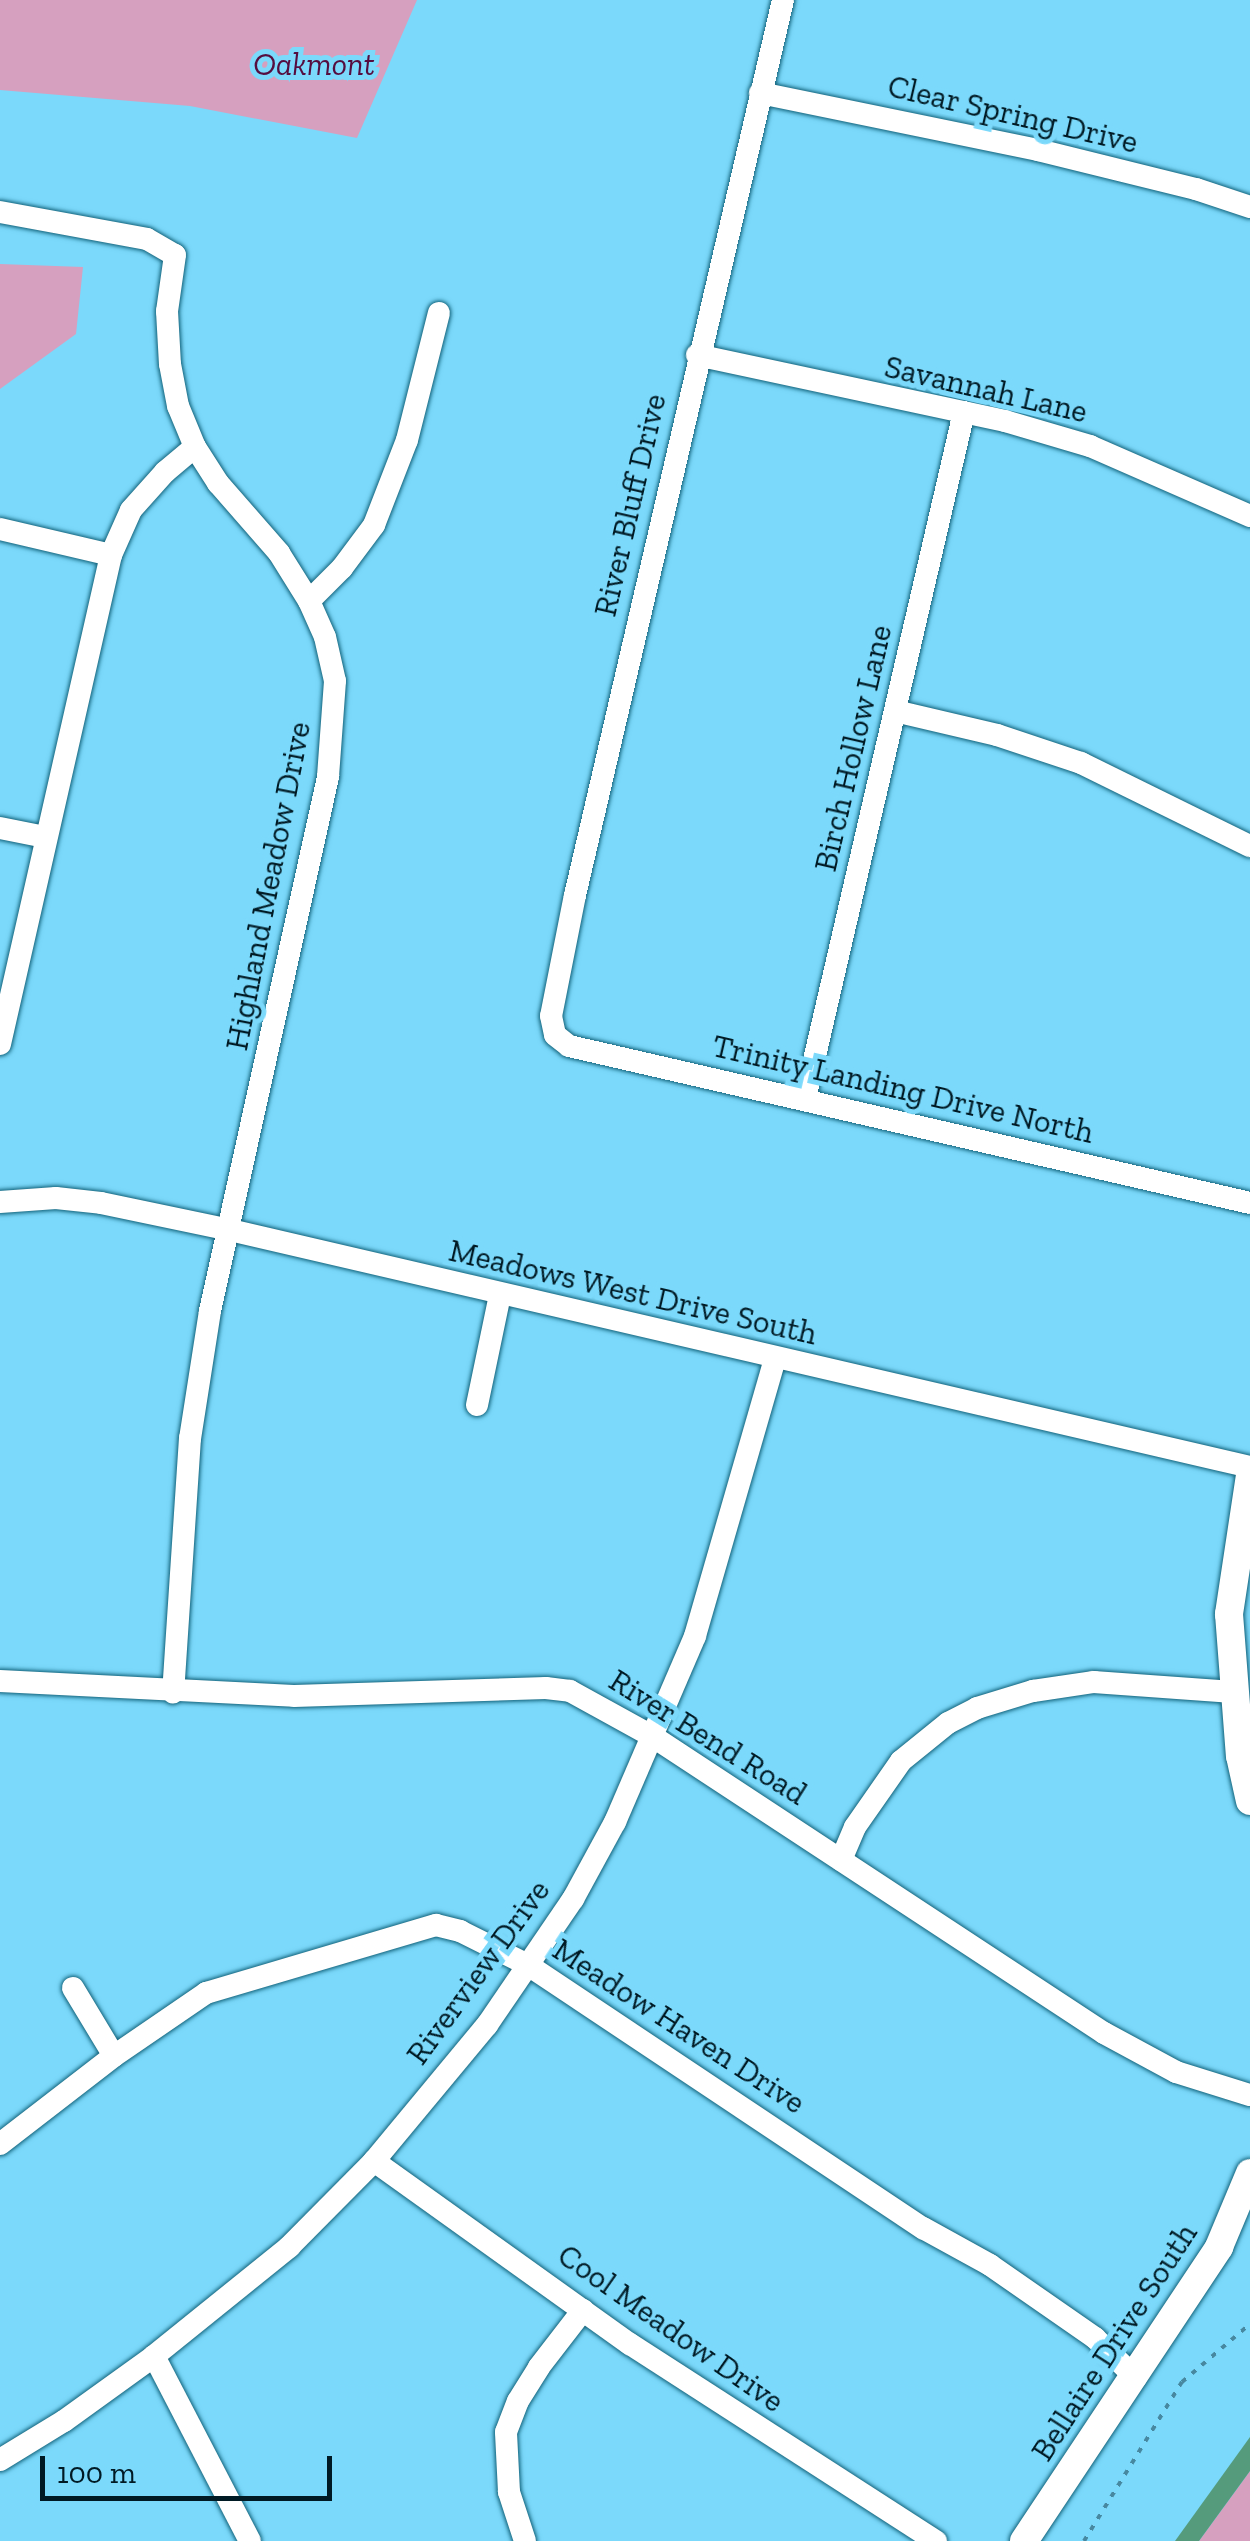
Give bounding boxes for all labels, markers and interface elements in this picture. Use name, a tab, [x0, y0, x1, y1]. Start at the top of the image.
park label: Oakmont	[253, 45, 375, 83]
street label: Clear Spring Drive	[884, 67, 1142, 161]
street label: Savannah Lane	[881, 347, 1091, 431]
street label: River Bluff Drive	[586, 390, 674, 620]
street label: Birch Hollow Lane	[806, 621, 900, 875]
street label: Highland Meadow Drive	[217, 718, 319, 1054]
street label: Trinity Landing Drive North	[708, 1026, 1098, 1152]
street label: Meadows West Drive South	[445, 1231, 821, 1353]
street label: River Bend Road	[602, 1661, 814, 1813]
street label: Riverview Drive	[398, 1872, 558, 2072]
street label: Meadow Haven Drive	[545, 1930, 813, 2122]
street label: Bellaire Drive South	[1023, 2216, 1205, 2468]
street label: Cool Meadow Drive	[550, 2235, 792, 2421]
scale bar	[45, 2436, 338, 2498]
text: 100 m	[57, 2455, 136, 2491]

